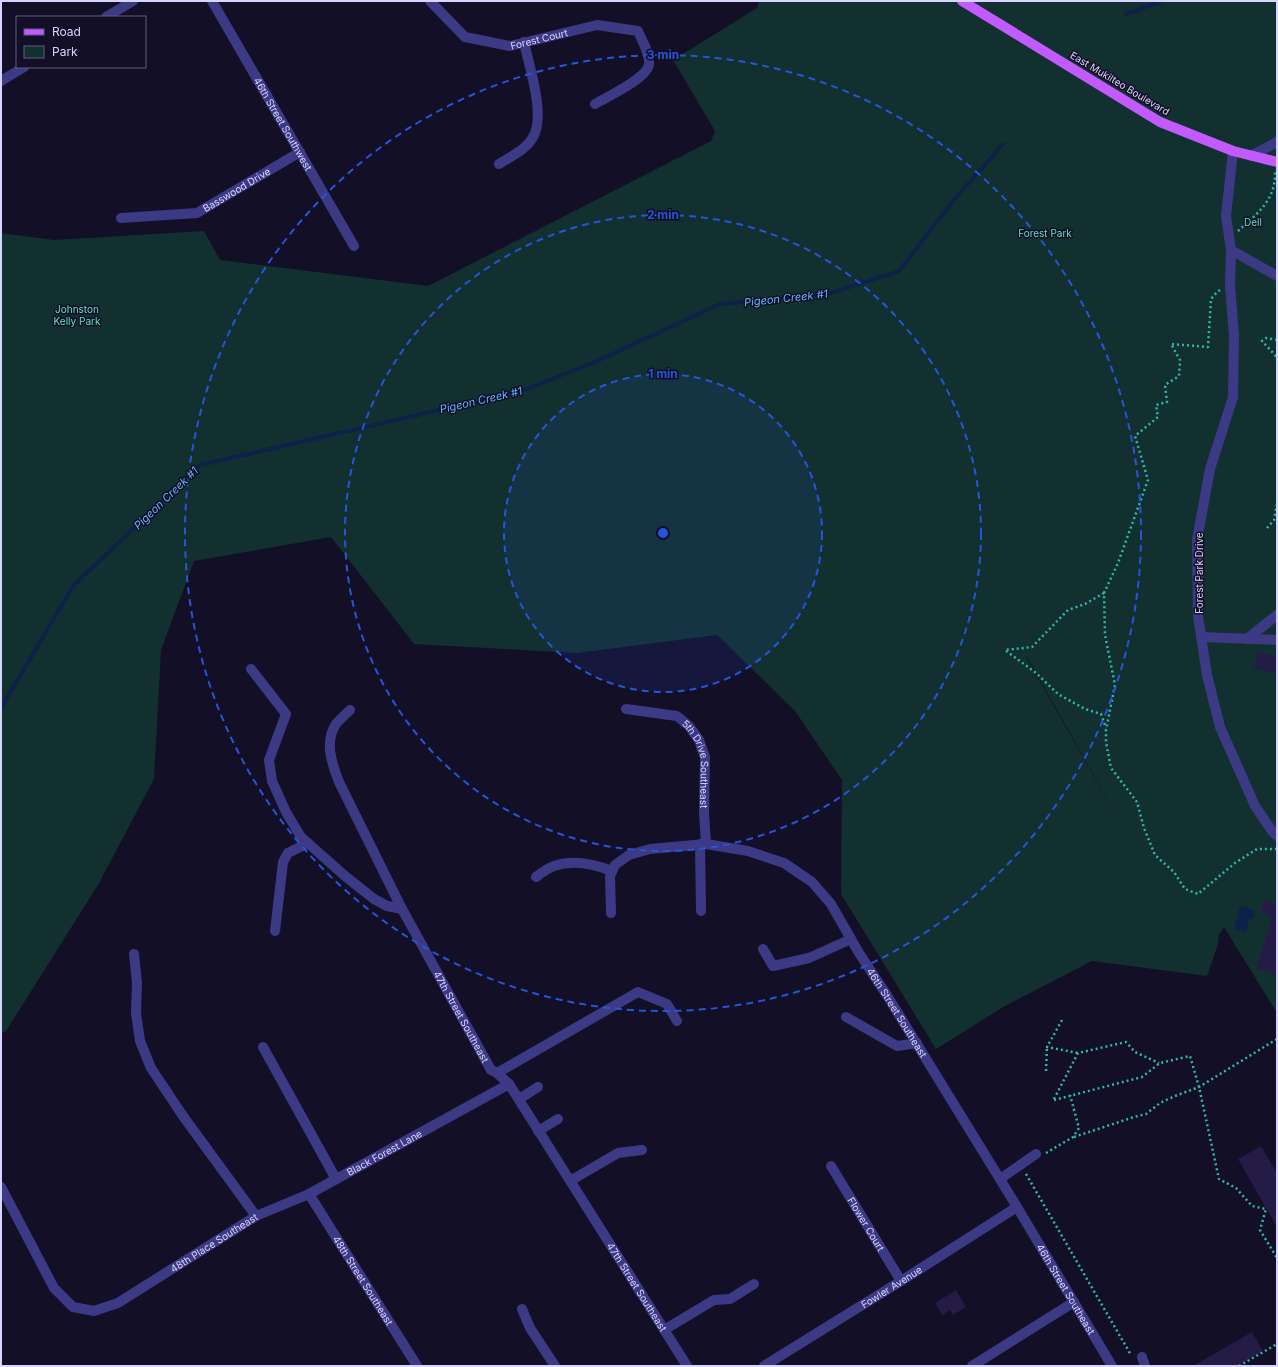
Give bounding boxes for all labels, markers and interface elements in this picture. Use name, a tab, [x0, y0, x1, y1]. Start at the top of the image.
legend	[16, 16, 146, 68]
text: Road	[52, 24, 81, 39]
street label: Forest Court	[509, 26, 570, 52]
text: Park	[52, 44, 78, 59]
text: 3 min	[647, 47, 679, 62]
street label: East Mukilteo Boulevard	[1068, 49, 1172, 117]
street label: 46th Street Southwest	[252, 75, 315, 173]
street label: Basswood Drive	[200, 165, 273, 214]
text: 2 min	[647, 207, 679, 222]
park label: Dell	[1244, 216, 1262, 228]
park label: Forest Park	[1018, 227, 1072, 239]
water label: Pigeon Creek #1	[743, 287, 829, 309]
park label: Johnston Kelly Park	[54, 303, 101, 327]
text: 1 min	[648, 366, 678, 381]
water label: Pigeon Creek #1	[438, 384, 524, 416]
water label: Pigeon Creek #1	[131, 463, 202, 532]
centre of rings	[656, 526, 670, 540]
street label: Forest Park Drive	[1193, 532, 1205, 614]
street label: 5th Drive Southeast	[680, 717, 711, 809]
street label: 46th Street Southeast	[864, 966, 930, 1060]
street label: 47th Street Southeast	[431, 969, 492, 1065]
street label: Black Forest Lane	[345, 1127, 424, 1178]
street label: Flower Court	[845, 1195, 888, 1254]
street label: 48th Place Southeast	[168, 1210, 261, 1275]
street label: 48th Street Southeast	[331, 1233, 396, 1328]
street label: 47th Street Southeast	[605, 1240, 670, 1334]
street label: 46th Street Southeast	[1034, 1242, 1098, 1337]
street label: Fowler Avenue	[859, 1263, 924, 1310]

